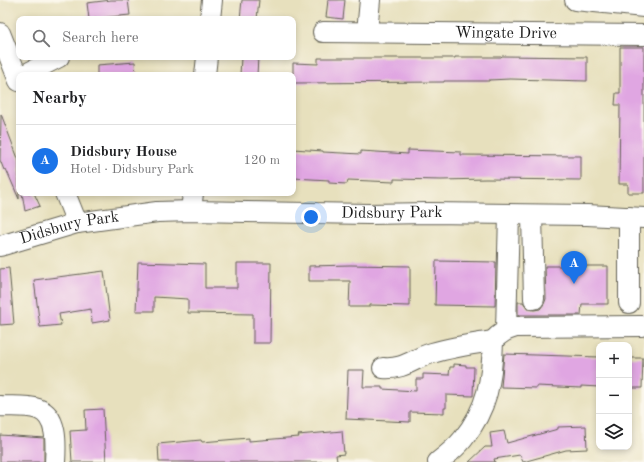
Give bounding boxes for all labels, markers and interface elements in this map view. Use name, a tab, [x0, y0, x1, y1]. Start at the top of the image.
search box	[16, 16, 296, 60]
street label: Wingate Drive	[455, 25, 557, 42]
icon: search	[30, 27, 52, 49]
text: Search here	[62, 31, 139, 46]
text: Nearby	[32, 90, 87, 107]
text: Didsbury House	[70, 145, 177, 160]
text: A	[40, 154, 50, 167]
text: 120 m	[243, 154, 280, 167]
text: Hotel · Didsbury Park	[70, 163, 194, 176]
street label: Didsbury Park	[341, 205, 443, 222]
your location	[301, 207, 321, 227]
street label: Didsbury Park	[18, 209, 120, 248]
pin: A	[561, 251, 587, 284]
map controls	[596, 342, 632, 450]
button: +	[596, 342, 632, 378]
button: −	[596, 378, 632, 414]
button: layers	[596, 414, 632, 450]

